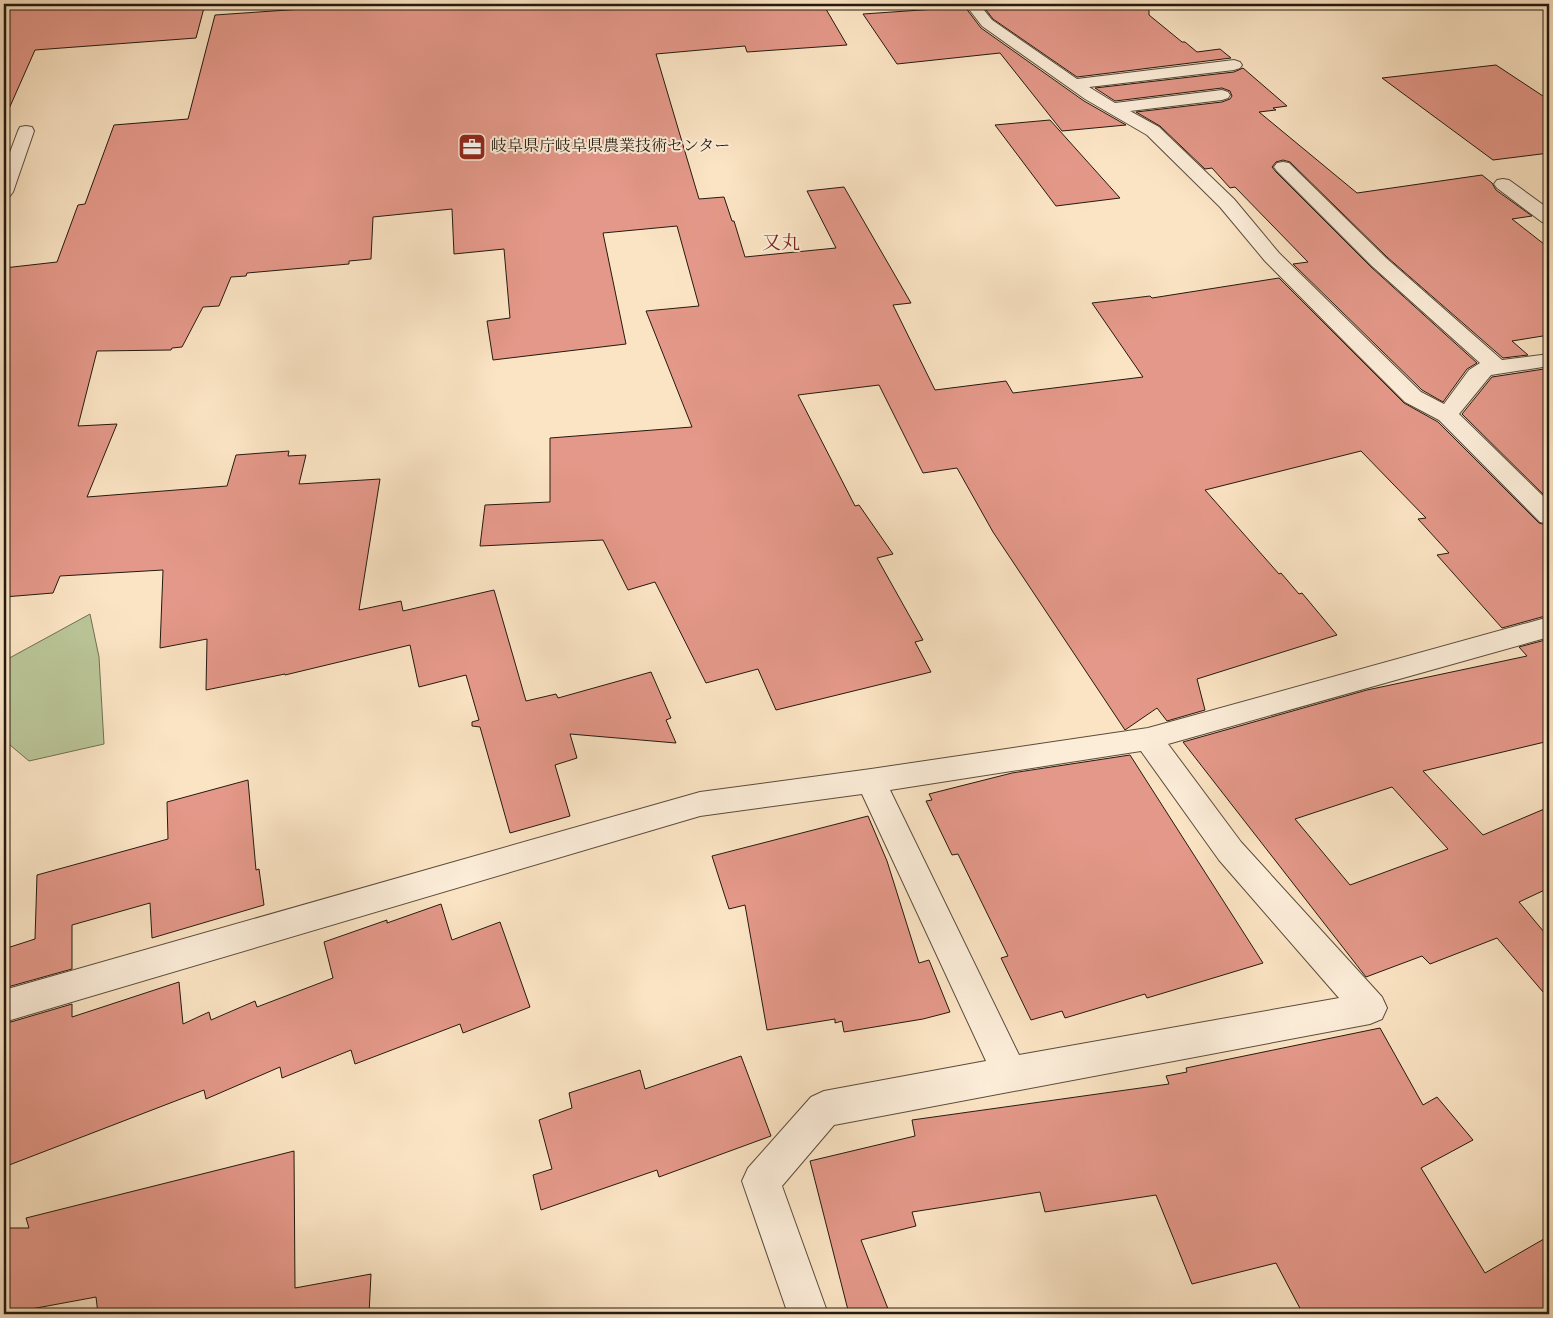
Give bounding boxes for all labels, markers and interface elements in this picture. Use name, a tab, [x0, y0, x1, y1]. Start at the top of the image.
office icon: 岐阜県庁岐阜県農業技術センター	[457, 132, 487, 162]
place label: 岐阜県庁岐阜県農業技術センター	[491, 136, 730, 159]
district label: 又丸	[762, 231, 800, 258]

